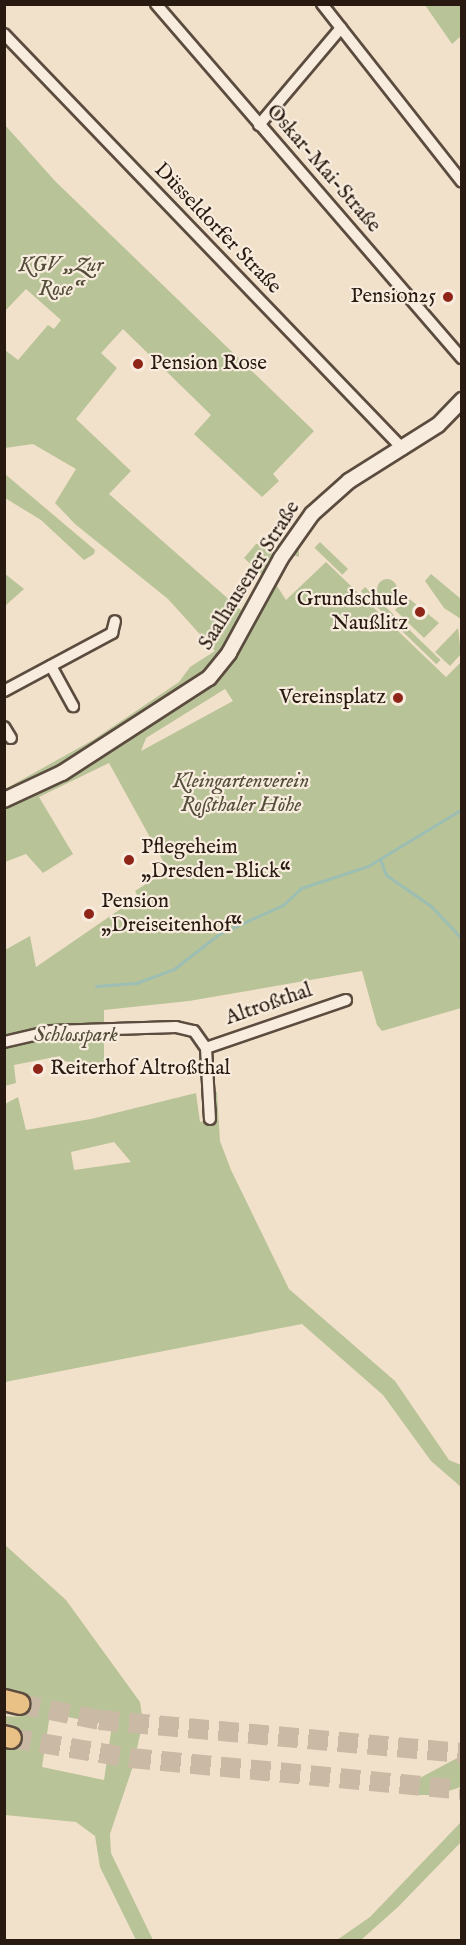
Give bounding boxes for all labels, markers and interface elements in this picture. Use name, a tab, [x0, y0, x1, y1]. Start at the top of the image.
street label: Oskar-Mai-Straße	[260, 100, 386, 238]
street label: Düsseldorfer Straße	[148, 158, 286, 300]
park label: KGV „Zur Rose“	[19, 253, 103, 303]
place label: Pension25	[351, 284, 436, 310]
marker: Pension25	[441, 290, 455, 304]
place label: Pension Rose	[150, 351, 267, 377]
marker: Pension Rose	[131, 357, 145, 371]
street label: Saalhausener Straße	[194, 497, 306, 655]
place label: Grundschule Naußlitz	[297, 587, 408, 637]
marker: Grundschule Naußlitz	[413, 605, 427, 619]
place label: Vereinsplatz	[279, 685, 386, 711]
marker: Vereinsplatz	[391, 691, 405, 705]
park label: Kleingartenverein Roßthaler Höhe	[173, 769, 309, 819]
place label: Pflegeheim „Dresden-Blick“	[141, 835, 291, 885]
marker: Pflegeheim „Dresden-Blick“	[122, 853, 136, 867]
place label: Pension „Dreiseitenhof“	[101, 889, 242, 939]
marker: Pension „Dreiseitenhof“	[82, 907, 96, 921]
street label: Altroßthal	[222, 978, 316, 1032]
park label: Schlosspark	[34, 1023, 118, 1049]
place label: Reiterhof Altroßthal	[50, 1056, 230, 1082]
marker: Reiterhof Altroßthal	[31, 1062, 45, 1076]

